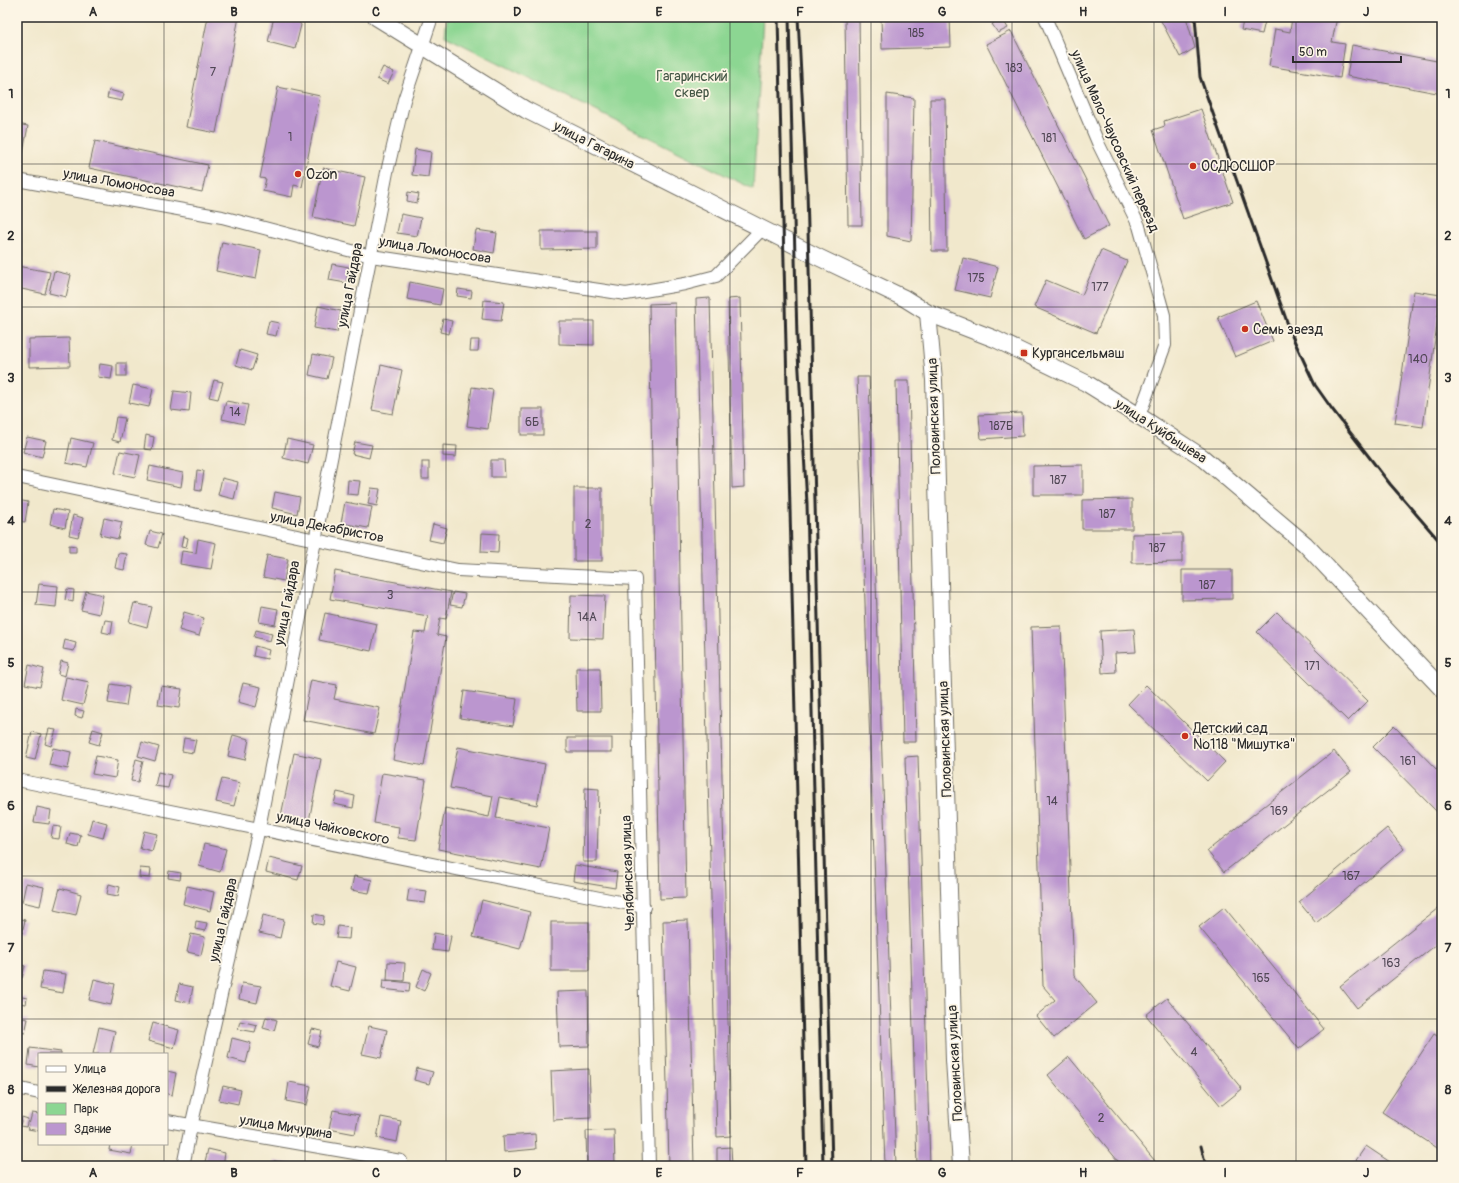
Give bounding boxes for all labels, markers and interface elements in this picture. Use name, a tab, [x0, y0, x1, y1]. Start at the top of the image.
text: A	[89, 4, 98, 20]
text: B	[230, 4, 238, 20]
text: C	[372, 4, 380, 20]
text: D	[513, 4, 521, 20]
text: E	[656, 4, 663, 20]
text: F	[796, 4, 804, 20]
text: G	[938, 4, 947, 20]
text: H	[1079, 4, 1087, 20]
text: I	[1223, 4, 1227, 20]
text: J	[1363, 4, 1369, 20]
house number: 185	[907, 26, 925, 41]
scale bar	[1293, 38, 1401, 64]
text: 50 m	[1299, 45, 1327, 60]
street label: улица Мало-Чаусовский переезд	[1067, 46, 1163, 235]
house number: 183	[1005, 61, 1023, 76]
house number: 7	[210, 65, 217, 80]
park label: Гагаринский сквер	[656, 68, 728, 101]
text: 1	[8, 86, 14, 102]
text: 1	[1445, 86, 1451, 102]
street label: улица Гагарина	[550, 117, 637, 173]
house number: 1	[288, 130, 292, 145]
house number: 181	[1041, 131, 1057, 146]
place label: ОСДЮСШОР	[1201, 158, 1275, 175]
marker: ОСДЮСШОР	[1188, 161, 1198, 171]
street label: улица Ломоносова	[61, 165, 176, 201]
place label: Ozon	[306, 166, 338, 183]
marker: Ozon	[293, 169, 303, 179]
text: 2	[7, 228, 15, 244]
text: 2	[1444, 228, 1452, 244]
street label: улица Ломоносова	[377, 233, 492, 267]
street label: улица Гайдара	[333, 241, 367, 330]
house number: 175	[967, 271, 985, 286]
house number: 177	[1091, 280, 1109, 295]
place label: Семь звезд	[1253, 321, 1324, 338]
marker: Семь звезд	[1240, 324, 1250, 334]
place label: Кургансельмаш	[1032, 345, 1124, 362]
marker: Кургансельмаш	[1019, 348, 1029, 358]
house number: 140	[1408, 352, 1428, 367]
street label: Половинская улица	[923, 358, 945, 474]
text: 3	[7, 370, 15, 386]
text: 3	[1444, 370, 1452, 386]
street label: улица Куйбышева	[1111, 394, 1210, 467]
house number: 14	[229, 405, 241, 420]
house number: 6Б	[525, 415, 539, 430]
house number: 187Б	[989, 419, 1013, 434]
house number: 187	[1049, 473, 1067, 488]
street label: улица Декабристов	[268, 507, 385, 546]
house number: 187	[1098, 507, 1116, 522]
text: 4	[7, 513, 15, 529]
text: 4	[1444, 513, 1452, 529]
house number: 2	[585, 517, 592, 532]
house number: 187	[1148, 541, 1166, 556]
street label: улица Гайдара	[270, 559, 304, 648]
house number: 187	[1198, 578, 1216, 593]
house number: 3	[387, 588, 394, 603]
house number: 14А	[577, 610, 597, 625]
text: 5	[7, 655, 15, 671]
text: 5	[1444, 655, 1452, 671]
house number: 171	[1304, 659, 1320, 674]
street label: Половинская улица	[934, 681, 956, 797]
place label: Детский сад №118 "Мишутка"	[1192, 720, 1295, 753]
marker: Детский сад №118 "Мишутка"	[1180, 731, 1190, 741]
house number: 161	[1400, 754, 1416, 769]
house number: 14	[1046, 794, 1058, 809]
text: 6	[7, 798, 15, 814]
text: 6	[1444, 798, 1452, 814]
house number: 169	[1270, 804, 1288, 819]
street label: улица Чайковского	[274, 807, 392, 848]
street label: Челябинская улица	[617, 815, 639, 931]
house number: 167	[1342, 869, 1361, 884]
street label: улица Гайдара	[205, 876, 241, 965]
text: 7	[8, 940, 15, 956]
text: 7	[1445, 940, 1452, 956]
house number: 163	[1382, 956, 1400, 971]
house number: 165	[1252, 971, 1270, 986]
street label: Половинская улица	[943, 1005, 967, 1121]
house number: 4	[1191, 1045, 1198, 1060]
legend	[38, 1053, 168, 1145]
text: Улица	[74, 1062, 106, 1077]
text: 8	[8, 1082, 15, 1098]
text: Железная дорога	[72, 1082, 161, 1097]
text: 8	[1445, 1082, 1452, 1098]
text: Парк	[74, 1102, 99, 1117]
street label: улица Мичурина	[237, 1111, 334, 1143]
house number: 2	[1098, 1111, 1105, 1126]
text: Здание	[74, 1122, 111, 1137]
text: A	[89, 1165, 98, 1181]
text: B	[230, 1165, 238, 1181]
text: C	[372, 1165, 380, 1181]
text: D	[513, 1165, 521, 1181]
text: E	[656, 1165, 663, 1181]
text: F	[796, 1165, 804, 1181]
text: G	[938, 1165, 947, 1181]
text: H	[1079, 1165, 1087, 1181]
text: I	[1223, 1165, 1227, 1181]
text: J	[1363, 1165, 1369, 1181]

